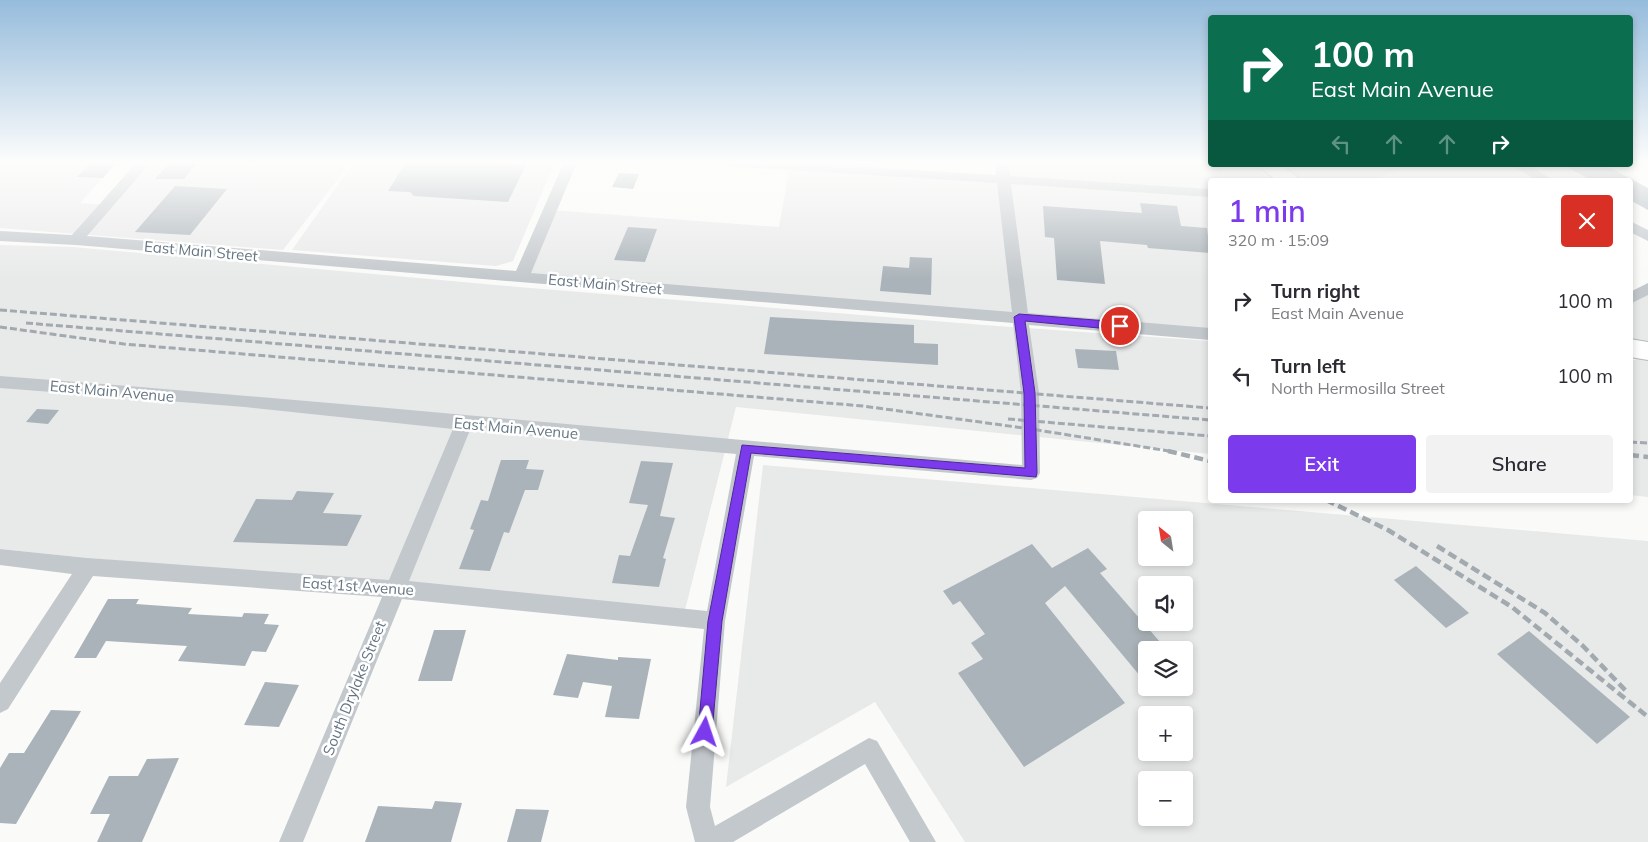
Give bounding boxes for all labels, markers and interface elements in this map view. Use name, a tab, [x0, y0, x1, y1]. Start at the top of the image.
text: 100 m	[1311, 32, 1415, 76]
icon: right	[1228, 35, 1293, 100]
text: East Main Avenue	[1311, 75, 1494, 103]
icon: left	[1327, 130, 1355, 158]
icon: ahead	[1380, 130, 1408, 158]
icon: ahead	[1433, 130, 1461, 158]
icon: right	[1486, 130, 1514, 158]
text: 1 min	[1228, 192, 1306, 230]
button: close	[1561, 195, 1613, 247]
text: 320 m · 15:09	[1228, 230, 1329, 250]
street label: East Main Street	[143, 237, 259, 265]
street label: East Main Street	[547, 270, 663, 298]
text: Turn right	[1271, 279, 1360, 303]
icon: right	[1228, 287, 1256, 315]
text: 100 m	[1557, 289, 1613, 313]
text: East Main Avenue	[1271, 303, 1404, 323]
pin	[1099, 305, 1141, 347]
icon: arrive	[1106, 312, 1134, 340]
text: Turn left	[1271, 354, 1346, 378]
icon: left	[1228, 362, 1256, 390]
text: 100 m	[1557, 364, 1613, 388]
street label: East Main Avenue	[49, 376, 175, 406]
text: North Hermosilla Street	[1271, 378, 1445, 398]
street label: East Main Avenue	[453, 413, 579, 443]
button: Exit	[1228, 435, 1416, 493]
button: Share	[1426, 435, 1613, 493]
north arrow	[1138, 511, 1192, 566]
map controls	[1138, 511, 1193, 826]
street label: East 1st Avenue	[301, 573, 415, 599]
button: sound	[1138, 576, 1193, 631]
street label: South Drylake Street	[318, 618, 390, 758]
button: layers	[1138, 641, 1193, 696]
position arrow	[678, 705, 730, 757]
button: +	[1138, 706, 1193, 761]
button: −	[1138, 771, 1193, 826]

